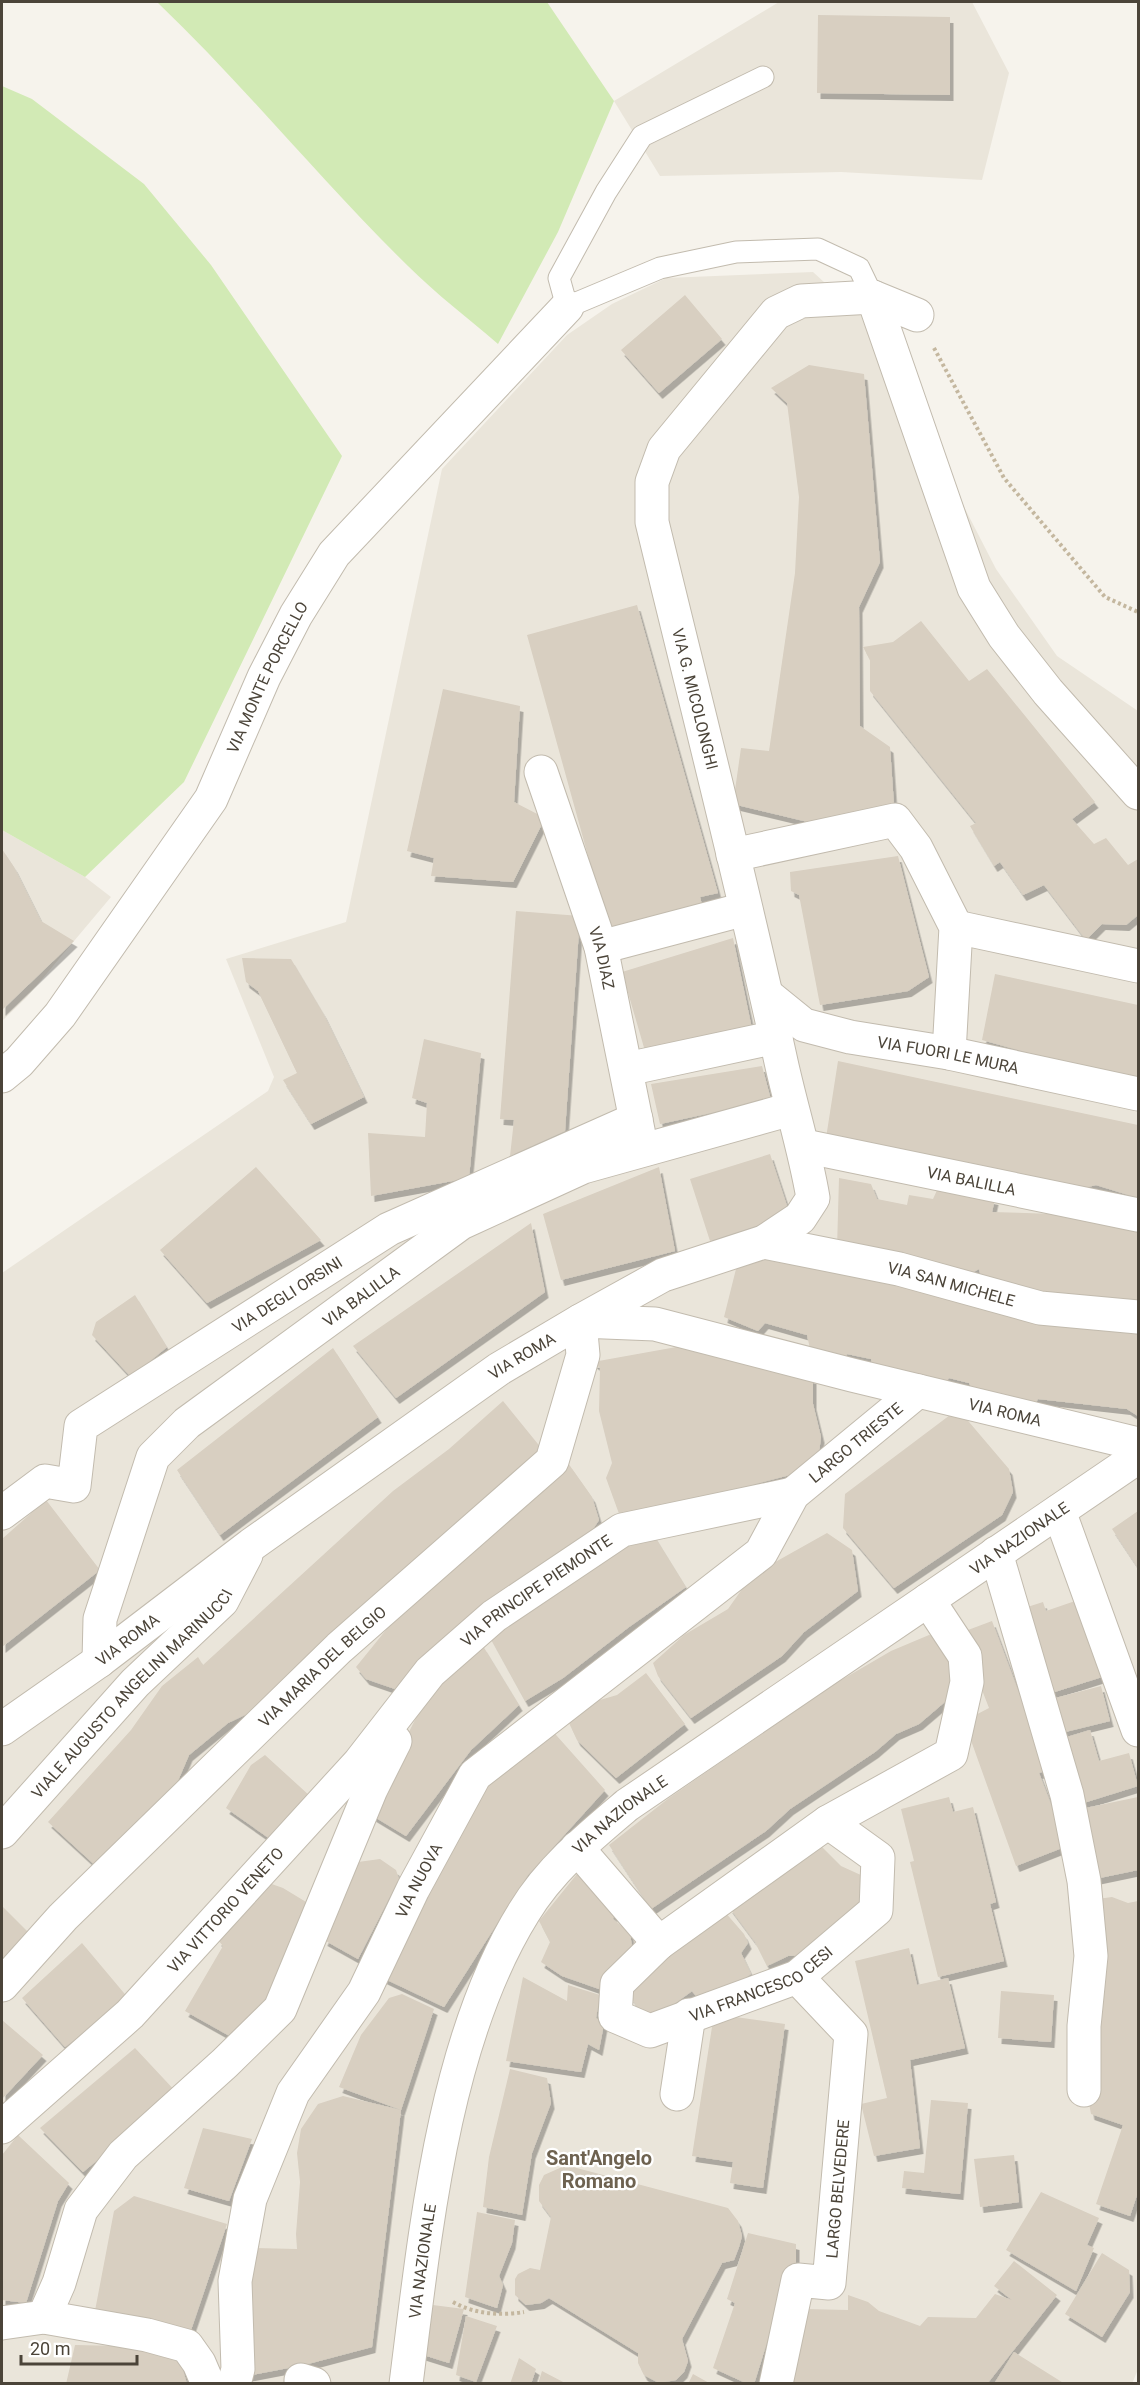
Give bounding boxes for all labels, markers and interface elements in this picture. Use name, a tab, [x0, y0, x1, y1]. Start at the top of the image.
street label: VIA MONTE PORCELLO	[223, 598, 312, 756]
street label: VIA G. MICOLONGHI	[668, 626, 722, 772]
street label: VIA DIAZ	[585, 924, 619, 991]
street label: VIA FUORI LE MURA	[876, 1032, 1021, 1078]
street label: VIA BALILLA	[925, 1162, 1018, 1199]
street label: VIA DEGLI ORSINI	[228, 1252, 346, 1336]
street label: VIA SAN MICHELE	[886, 1257, 1017, 1310]
street label: VIA BALILLA	[319, 1261, 404, 1330]
street label: VIA ROMA	[485, 1328, 559, 1383]
street label: VIA ROMA	[967, 1394, 1044, 1430]
street label: LARGO TRIESTE	[805, 1398, 906, 1486]
street label: VIA NAZIONALE	[966, 1497, 1072, 1578]
street label: VIA PRINCIPE PIEMONTE	[456, 1530, 615, 1651]
street label: VIALE AUGUSTO ANGELINI MARINUCCI	[27, 1586, 236, 1802]
street label: VIA MARIA DEL BELGIO	[254, 1602, 390, 1731]
street label: VIA ROMA	[92, 1609, 163, 1670]
street label: VIA NAZIONALE	[568, 1771, 671, 1858]
street label: VIA NUOVA	[391, 1839, 446, 1921]
street label: VIA VITTORIO VENETO	[163, 1843, 287, 1976]
street label: VIA FRANCESCO CESI	[687, 1942, 836, 2025]
street label: LARGO BELVEDERE	[822, 2119, 853, 2259]
district label: Sant'Angelo Romano	[546, 2146, 652, 2193]
street label: VIA NAZIONALE	[405, 2202, 440, 2320]
scale bar	[21, 2328, 136, 2366]
text: 20 m	[30, 2338, 70, 2359]

